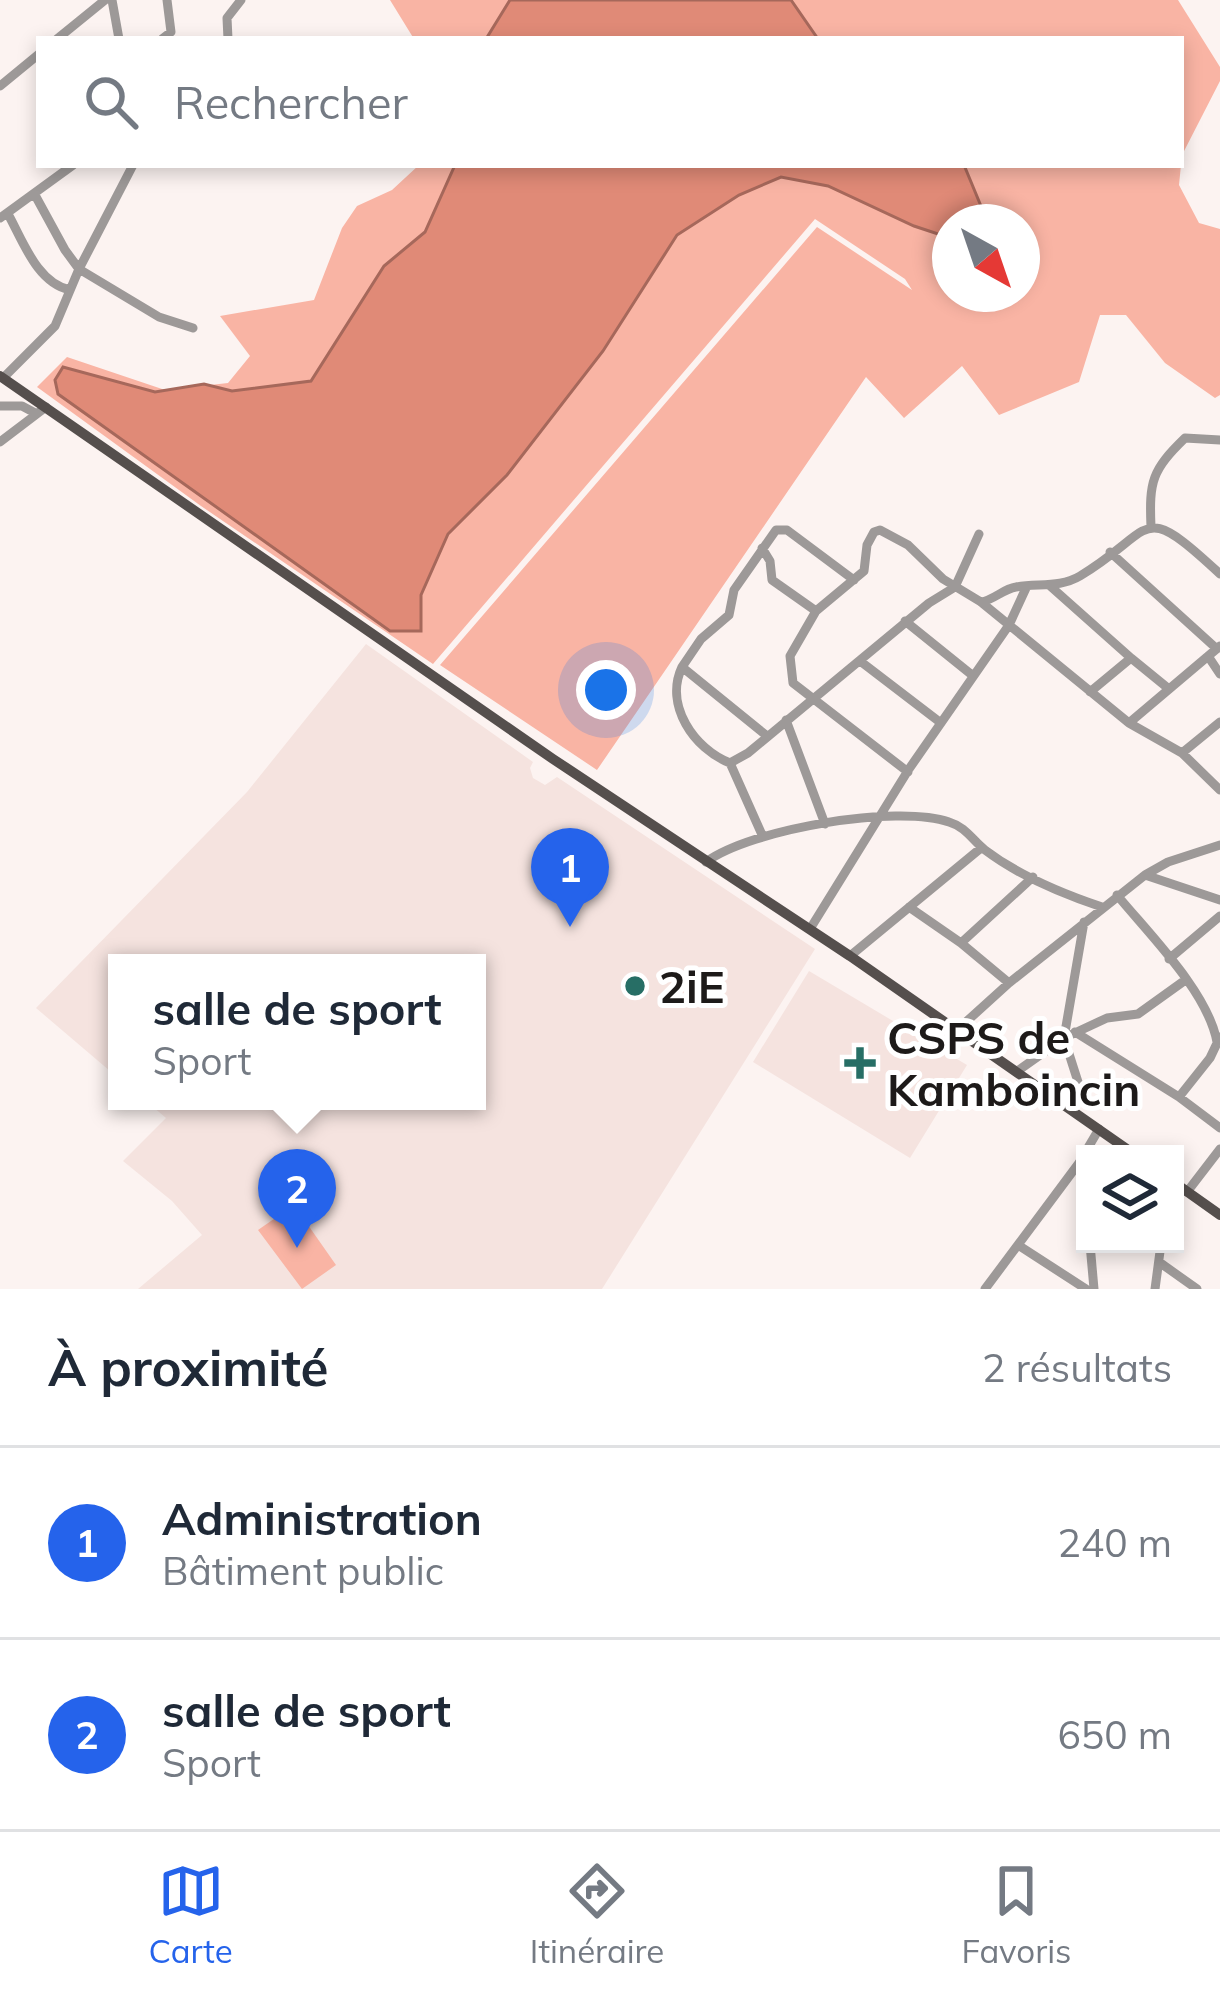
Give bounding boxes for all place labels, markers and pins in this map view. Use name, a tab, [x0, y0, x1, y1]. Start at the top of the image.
pin: 1	[531, 828, 609, 927]
place label: 2iE	[659, 958, 725, 1014]
marker: 2iE	[622, 973, 648, 999]
place label: CSPS de Kamboincin	[887, 1009, 1140, 1117]
marker: CSPS de Kamboincin	[844, 1047, 876, 1079]
pin: 2	[258, 1149, 336, 1248]

